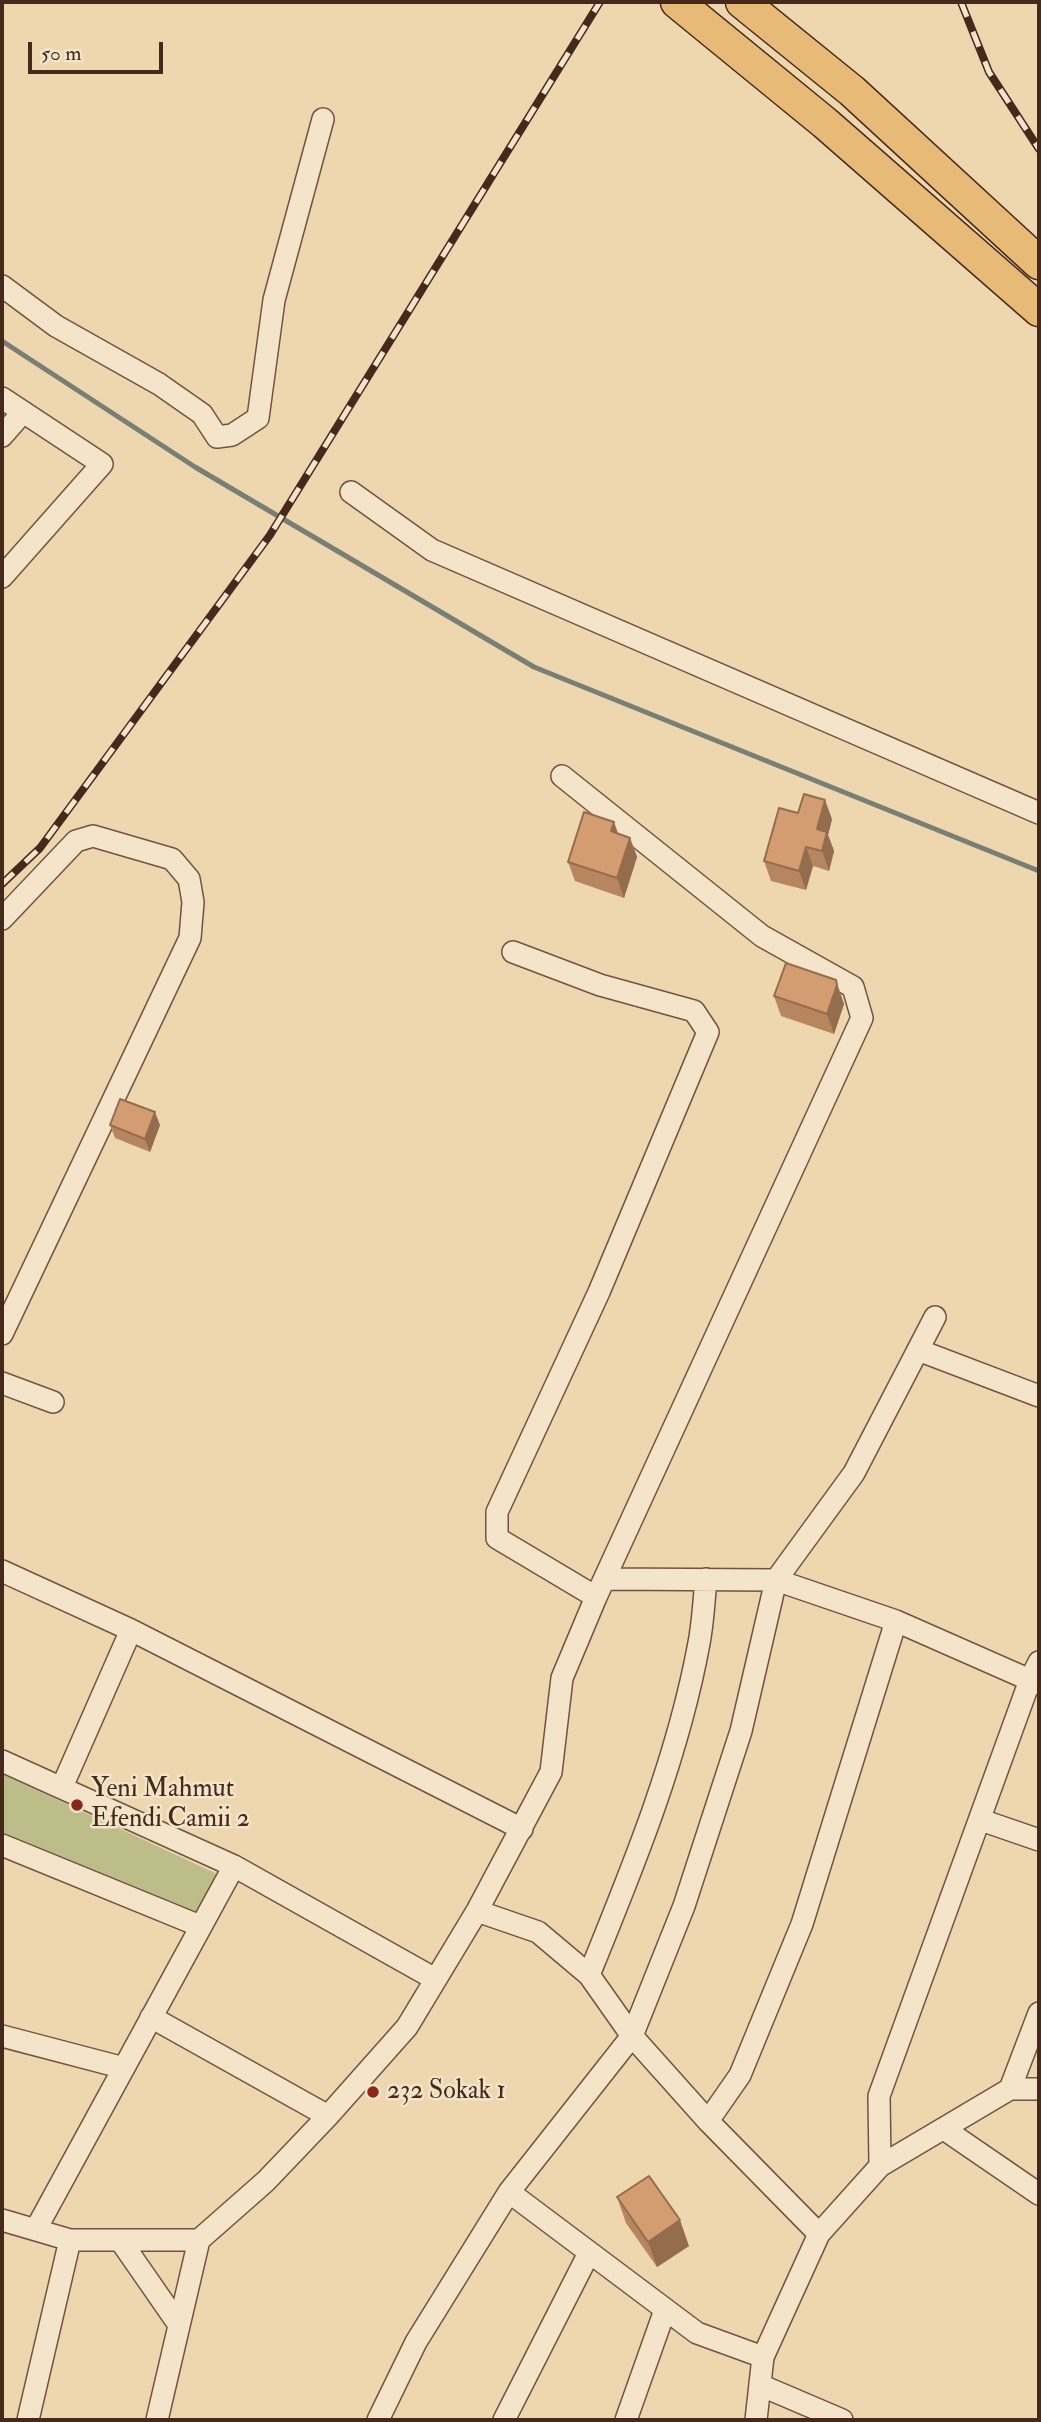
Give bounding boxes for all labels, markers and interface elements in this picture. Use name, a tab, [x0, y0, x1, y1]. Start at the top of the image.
scale bar	[32, 28, 166, 72]
text: 50 m	[41, 40, 82, 67]
place label: Yeni Mahmut Efendi Camii 2	[91, 1774, 250, 1836]
marker: Yeni Mahmut Efendi Camii 2	[69, 1797, 85, 1813]
place label: 232 Sokak 1	[387, 2076, 506, 2108]
marker: 232 Sokak 1	[365, 2084, 381, 2100]

